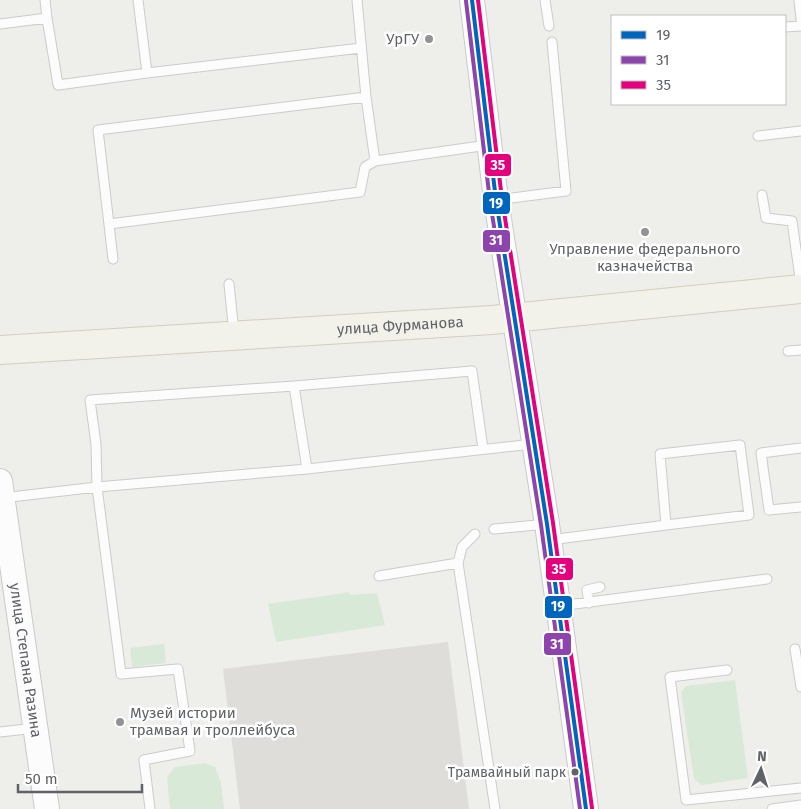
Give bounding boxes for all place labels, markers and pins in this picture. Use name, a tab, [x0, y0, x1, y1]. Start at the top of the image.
place label: УрГУ	[386, 30, 420, 48]
marker: УрГУ	[423, 33, 435, 45]
marker: Управление федерального казначейства	[639, 226, 651, 238]
place label: Управление федерального казначейства	[549, 240, 741, 275]
place label: Музей истории трамвая и троллейбуса	[130, 704, 295, 739]
marker: Музей истории трамвая и троллейбуса	[114, 716, 126, 728]
place label: Трамвайный парк	[448, 764, 567, 781]
marker: Трамвайный парк	[570, 767, 580, 777]

